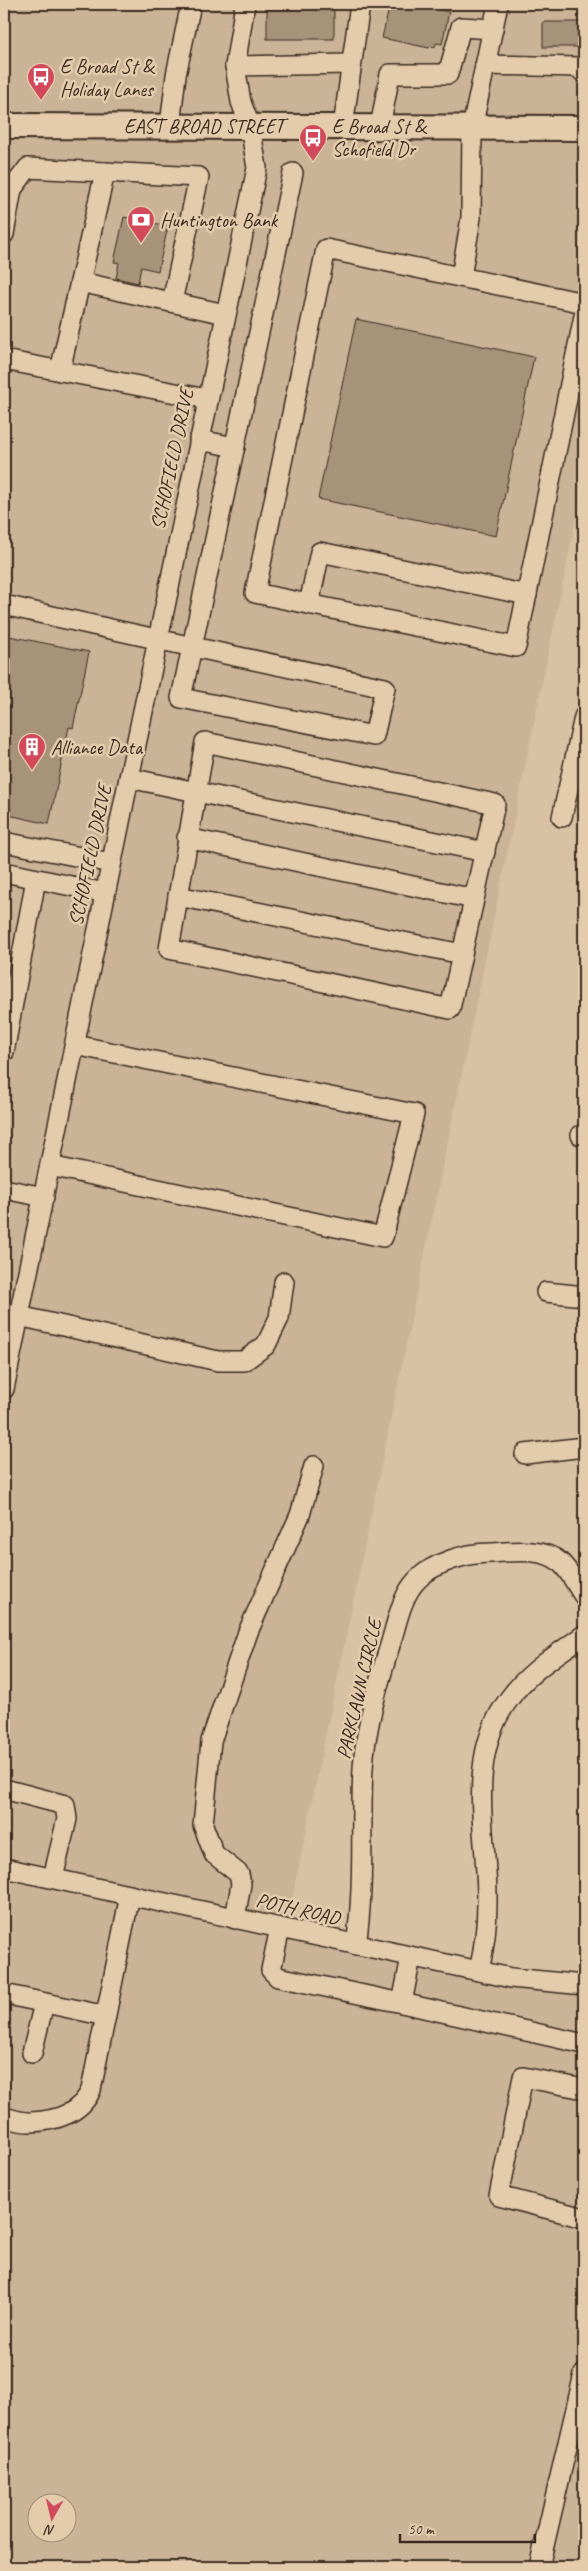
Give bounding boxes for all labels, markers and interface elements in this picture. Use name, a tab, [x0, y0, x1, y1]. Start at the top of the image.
place label: E Broad St & Holiday Lanes	[60, 54, 156, 102]
bus stop icon: E Broad St & Holiday Lanes	[26, 62, 56, 101]
street label: EAST BROAD STREET	[124, 114, 289, 139]
place label: E Broad St & Schofield Dr	[332, 114, 428, 162]
bus stop icon: E Broad St & Schofield Dr	[298, 123, 328, 162]
bank icon: Huntington Bank	[126, 205, 156, 244]
place label: Huntington Bank	[160, 208, 279, 233]
street label: SCHOFIELD DRIVE	[145, 383, 200, 532]
building icon: Alliance Data	[17, 732, 47, 771]
place label: Alliance Data	[51, 735, 144, 760]
street label: SCHOFIELD DRIVE	[63, 779, 118, 928]
street label: PARKLAWN CIRCLE	[331, 1614, 388, 1761]
street label: POTH ROAD	[254, 1887, 344, 1931]
north arrow	[28, 2494, 78, 2544]
scale bar	[400, 2511, 536, 2543]
text: 50 m	[408, 2520, 435, 2539]
text: N	[42, 2521, 56, 2539]

